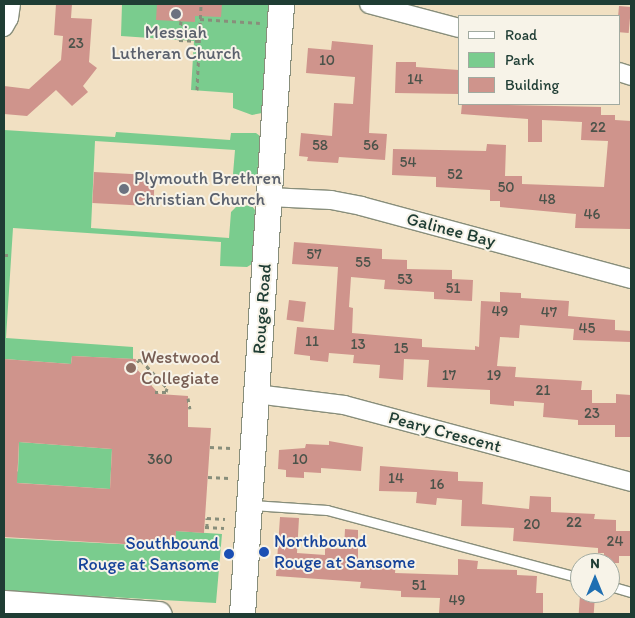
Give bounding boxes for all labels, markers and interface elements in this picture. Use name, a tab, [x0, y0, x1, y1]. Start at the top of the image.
marker: Messiah Lutheran Church	[170, 8, 182, 20]
legend	[458, 15, 620, 105]
place label: Messiah Lutheran Church	[111, 22, 241, 64]
text: Road	[505, 26, 537, 44]
house number: 23	[68, 35, 84, 53]
text: Park	[505, 51, 535, 69]
house number: 10	[319, 52, 335, 70]
house number: 14	[407, 71, 423, 89]
text: Building	[505, 76, 559, 94]
house number: 22	[590, 119, 606, 137]
house number: 58	[312, 137, 328, 155]
house number: 56	[363, 137, 379, 155]
house number: 54	[400, 154, 416, 172]
house number: 52	[447, 166, 463, 184]
place label: Plymouth Brethren Christian Church	[134, 168, 281, 210]
house number: 50	[497, 179, 515, 197]
marker: Plymouth Brethren Christian Church	[118, 183, 130, 195]
house number: 48	[538, 191, 556, 209]
house number: 46	[584, 206, 600, 224]
street label: Galinee Bay	[404, 208, 498, 252]
house number: 57	[306, 246, 322, 264]
house number: 55	[355, 254, 371, 272]
street label: Rouge Road	[248, 263, 276, 355]
house number: 53	[397, 271, 413, 289]
house number: 51	[446, 280, 460, 298]
house number: 49	[492, 303, 508, 321]
house number: 47	[541, 304, 557, 322]
house number: 45	[579, 320, 595, 338]
house number: 11	[305, 333, 319, 351]
house number: 13	[350, 336, 366, 354]
house number: 15	[394, 340, 408, 358]
place label: Westwood Collegiate	[141, 347, 220, 389]
marker: Westwood Collegiate	[125, 362, 137, 374]
house number: 17	[442, 367, 456, 385]
house number: 19	[487, 367, 501, 385]
house number: 21	[536, 382, 550, 400]
house number: 23	[584, 405, 600, 423]
street label: Peary Crescent	[386, 407, 504, 457]
house number: 360	[147, 451, 173, 469]
house number: 10	[292, 451, 308, 469]
house number: 14	[388, 470, 404, 488]
house number: 16	[430, 476, 444, 494]
house number: 22	[566, 514, 582, 532]
house number: 20	[523, 516, 541, 534]
place label: Northbound Rouge at Sansome	[274, 531, 417, 574]
place label: Southbound Rouge at Sansome	[76, 533, 219, 576]
house number: 24	[607, 533, 623, 551]
marker: Northbound Rouge at Sansome	[258, 546, 270, 558]
marker: Southbound Rouge at Sansome	[223, 548, 235, 560]
north arrow	[570, 553, 620, 603]
text: N	[590, 555, 600, 572]
house number: 51	[412, 577, 426, 595]
house number: 49	[449, 592, 465, 610]

